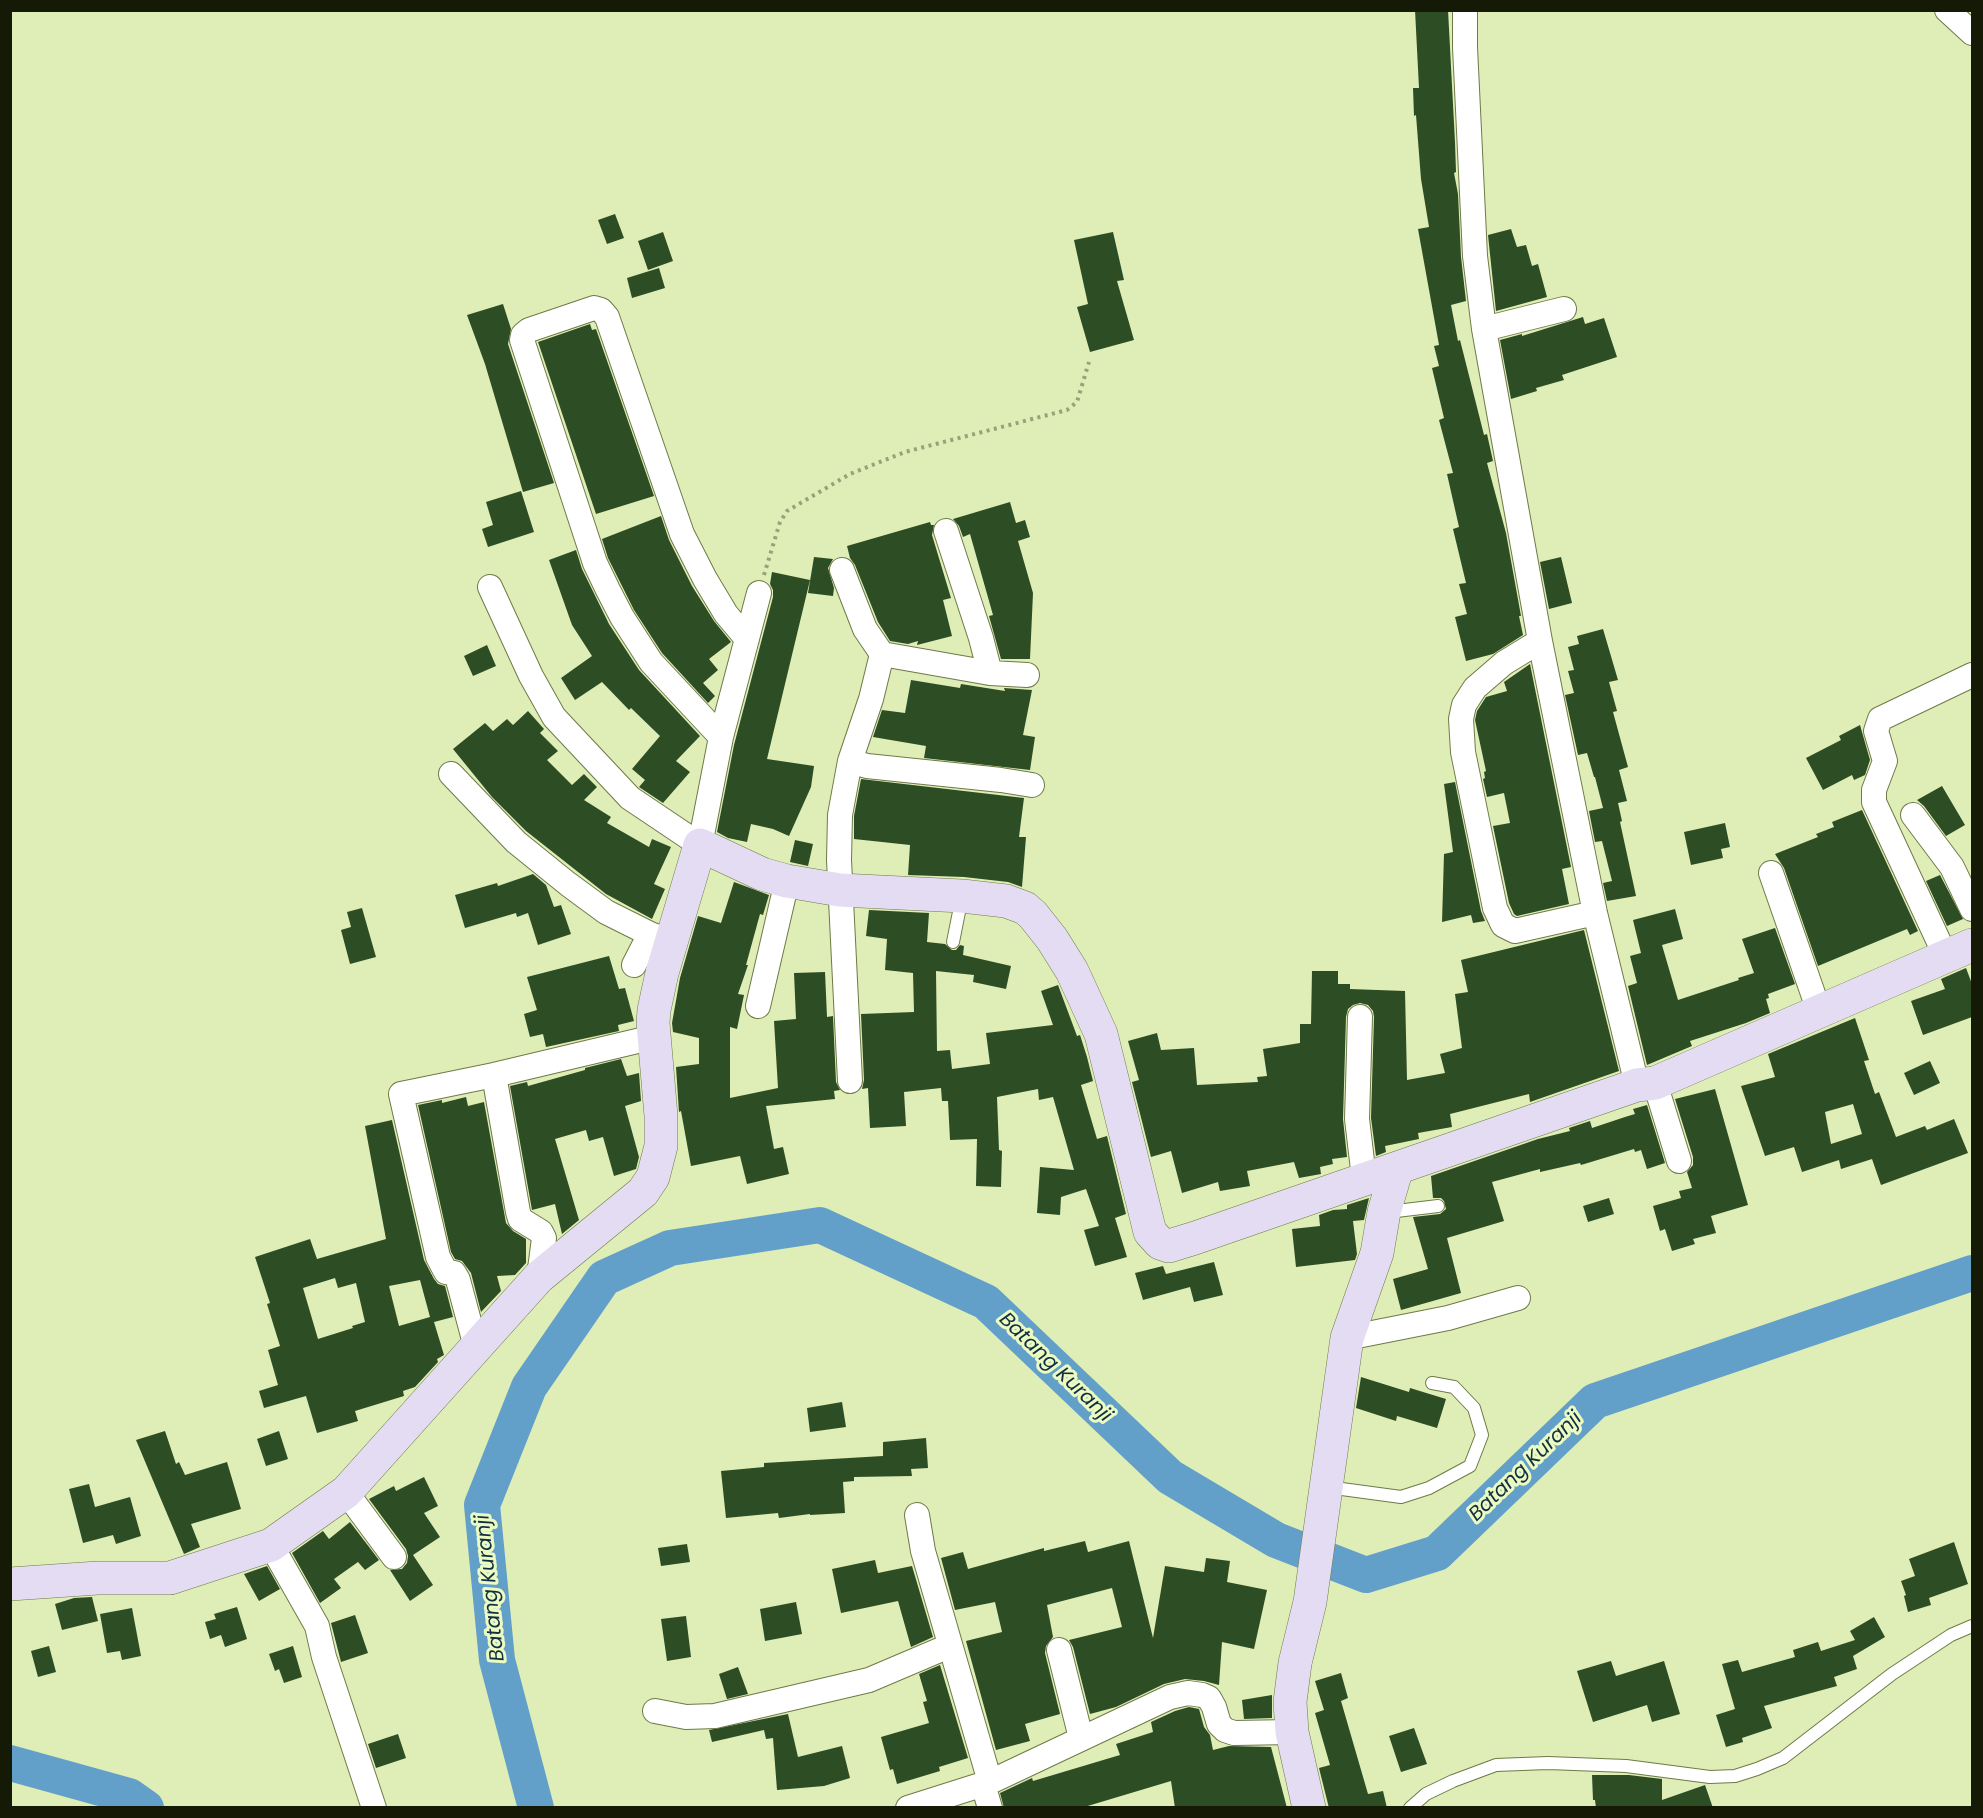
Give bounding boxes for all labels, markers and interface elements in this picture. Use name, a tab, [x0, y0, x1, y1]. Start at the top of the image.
water label: Batang Kuranji	[994, 1308, 1116, 1428]
water label: Batang Kuranji	[1465, 1407, 1587, 1527]
water label: Batang Kuranji	[471, 1513, 511, 1663]

